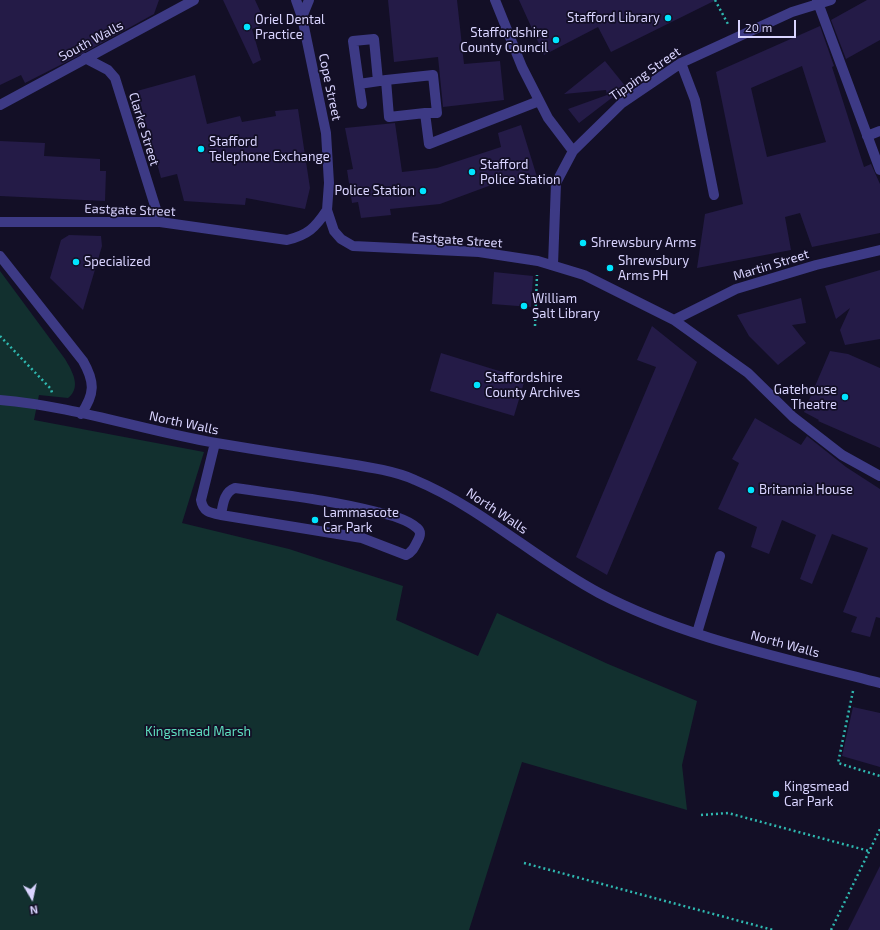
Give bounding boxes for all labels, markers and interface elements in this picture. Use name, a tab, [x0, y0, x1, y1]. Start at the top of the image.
place label: Stafford Library	[567, 10, 660, 26]
place label: Oriel Dental Practice	[255, 12, 325, 43]
scale bar	[740, 12, 798, 38]
marker: Stafford Library	[663, 13, 673, 23]
street label: South Walls	[56, 17, 126, 65]
text: 20 m	[745, 20, 772, 34]
marker: Oriel Dental Practice	[242, 22, 252, 32]
place label: Staffordshire County Council	[460, 25, 548, 56]
marker: Staffordshire County Council	[551, 35, 561, 45]
street label: Tipping Street	[607, 44, 683, 104]
street label: Cope Street	[315, 52, 345, 122]
street label: Clarke Street	[125, 90, 163, 168]
place label: Stafford Telephone Exchange	[209, 134, 330, 165]
marker: Stafford Telephone Exchange	[196, 144, 206, 154]
place label: Stafford Police Station	[480, 157, 561, 188]
marker: Stafford Police Station	[467, 167, 477, 177]
place label: Police Station	[334, 183, 415, 199]
marker: Police Station	[418, 186, 428, 196]
street label: Eastgate Street	[84, 201, 176, 219]
street label: Eastgate Street	[411, 229, 503, 251]
place label: Shrewsbury Arms	[591, 235, 696, 251]
marker: Shrewsbury Arms	[578, 238, 588, 248]
street label: Martin Street	[731, 246, 811, 284]
place label: Shrewsbury Arms PH	[618, 253, 689, 284]
place label: Specialized	[84, 254, 151, 270]
marker: Specialized	[71, 257, 81, 267]
marker: Shrewsbury Arms PH	[605, 263, 615, 273]
place label: William Salt Library	[532, 291, 600, 322]
marker: William Salt Library	[519, 301, 529, 311]
place label: Staffordshire County Archives	[485, 370, 580, 401]
marker: Staffordshire County Archives	[472, 380, 482, 390]
place label: Gatehouse Theatre	[774, 382, 837, 413]
marker: Gatehouse Theatre	[840, 392, 850, 402]
street label: North Walls	[148, 408, 220, 438]
place label: Britannia House	[759, 482, 853, 498]
street label: North Walls	[463, 485, 531, 537]
marker: Britannia House	[746, 485, 756, 495]
place label: Lammascote Car Park	[323, 505, 399, 536]
marker: Lammascote Car Park	[310, 515, 320, 525]
street label: North Walls	[749, 627, 821, 661]
park label: Kingsmead Marsh	[145, 724, 251, 740]
place label: Kingsmead Car Park	[784, 779, 849, 810]
marker: Kingsmead Car Park	[771, 789, 781, 799]
north arrow	[12, 878, 52, 918]
text: N	[29, 903, 39, 917]

